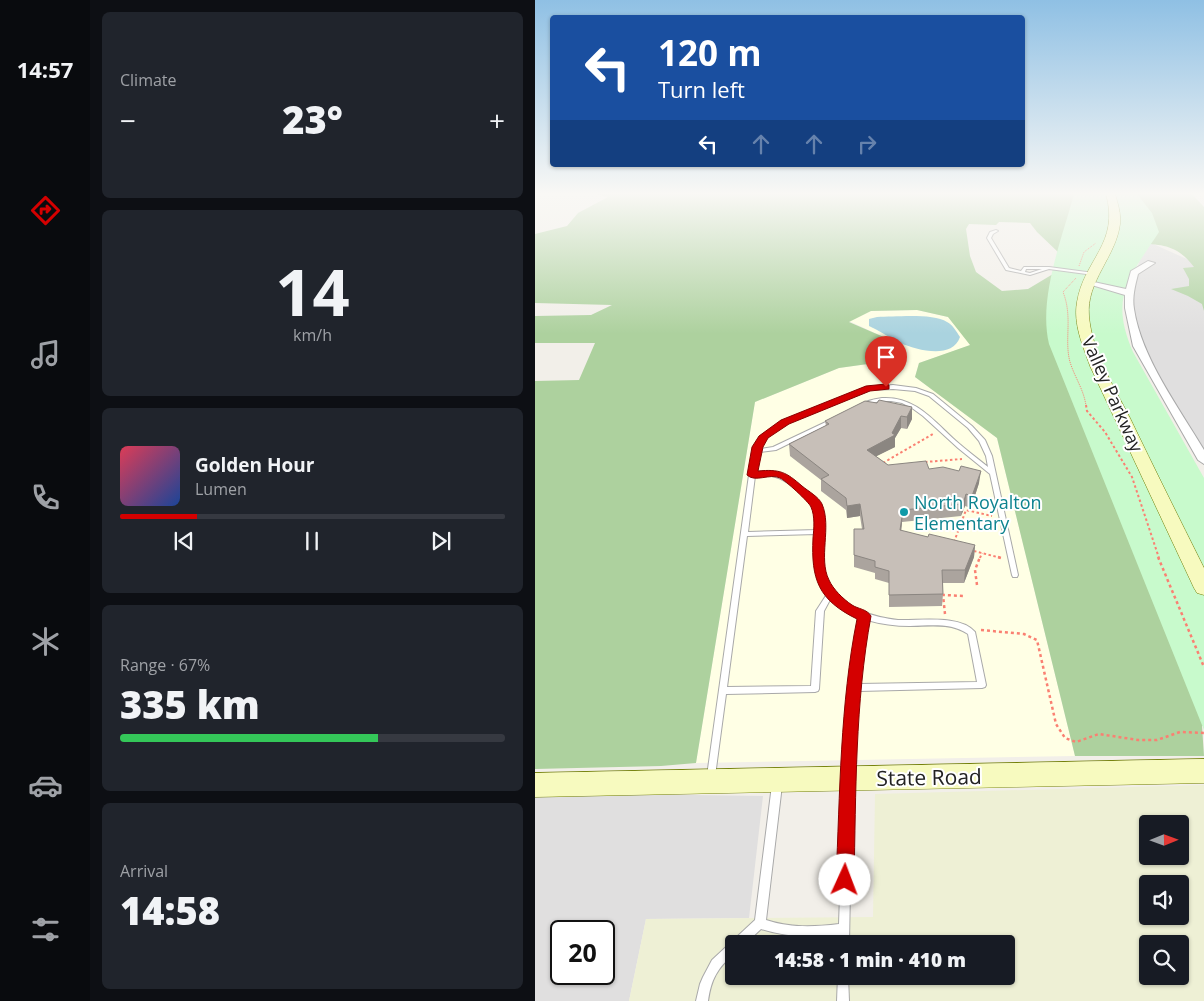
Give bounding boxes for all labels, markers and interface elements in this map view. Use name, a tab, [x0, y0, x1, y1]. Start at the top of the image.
text: 120 m	[658, 29, 762, 76]
icon: left	[575, 35, 640, 100]
text: 14:57	[17, 54, 73, 84]
text: Climate	[120, 69, 177, 91]
text: Turn left	[658, 74, 745, 104]
text: 23°	[282, 93, 343, 145]
text: −	[120, 101, 136, 139]
text: +	[489, 101, 505, 139]
icon: left	[694, 130, 722, 158]
icon: ahead	[747, 130, 775, 158]
icon: ahead	[800, 130, 828, 158]
icon: right	[853, 130, 881, 158]
icon: directions	[28, 193, 63, 228]
text: 14	[275, 247, 350, 335]
text: km/h	[293, 324, 332, 346]
street label: Valley Parkway	[1077, 332, 1150, 457]
pin	[865, 336, 907, 387]
icon: music	[28, 337, 63, 372]
icon: arrive	[872, 343, 900, 371]
text: Golden Hour	[195, 452, 314, 478]
text: Lumen	[195, 478, 247, 500]
icon: phone	[28, 480, 63, 515]
place label: North Royalton Elementary	[914, 490, 1042, 535]
marker: North Royalton Elementary	[898, 506, 910, 518]
icon: previous	[170, 527, 198, 555]
icon: pause	[298, 527, 326, 555]
icon: next	[427, 527, 455, 555]
icon: climate	[28, 624, 63, 659]
text: Range · 67%	[120, 654, 210, 676]
text: 335 km	[120, 678, 260, 730]
street label: State Road	[876, 762, 982, 792]
icon: car	[28, 768, 63, 803]
north arrow	[1139, 815, 1189, 865]
map controls	[1139, 815, 1189, 985]
position arrow	[818, 853, 870, 905]
text: Arrival	[120, 860, 168, 882]
button: sound	[1139, 875, 1189, 925]
text: 14:58	[120, 884, 220, 936]
icon: filters	[28, 912, 63, 947]
speed limit sign: 20	[550, 920, 615, 985]
button: search	[1139, 935, 1189, 985]
text: 14:58 · 1 min · 410 m	[774, 947, 966, 973]

